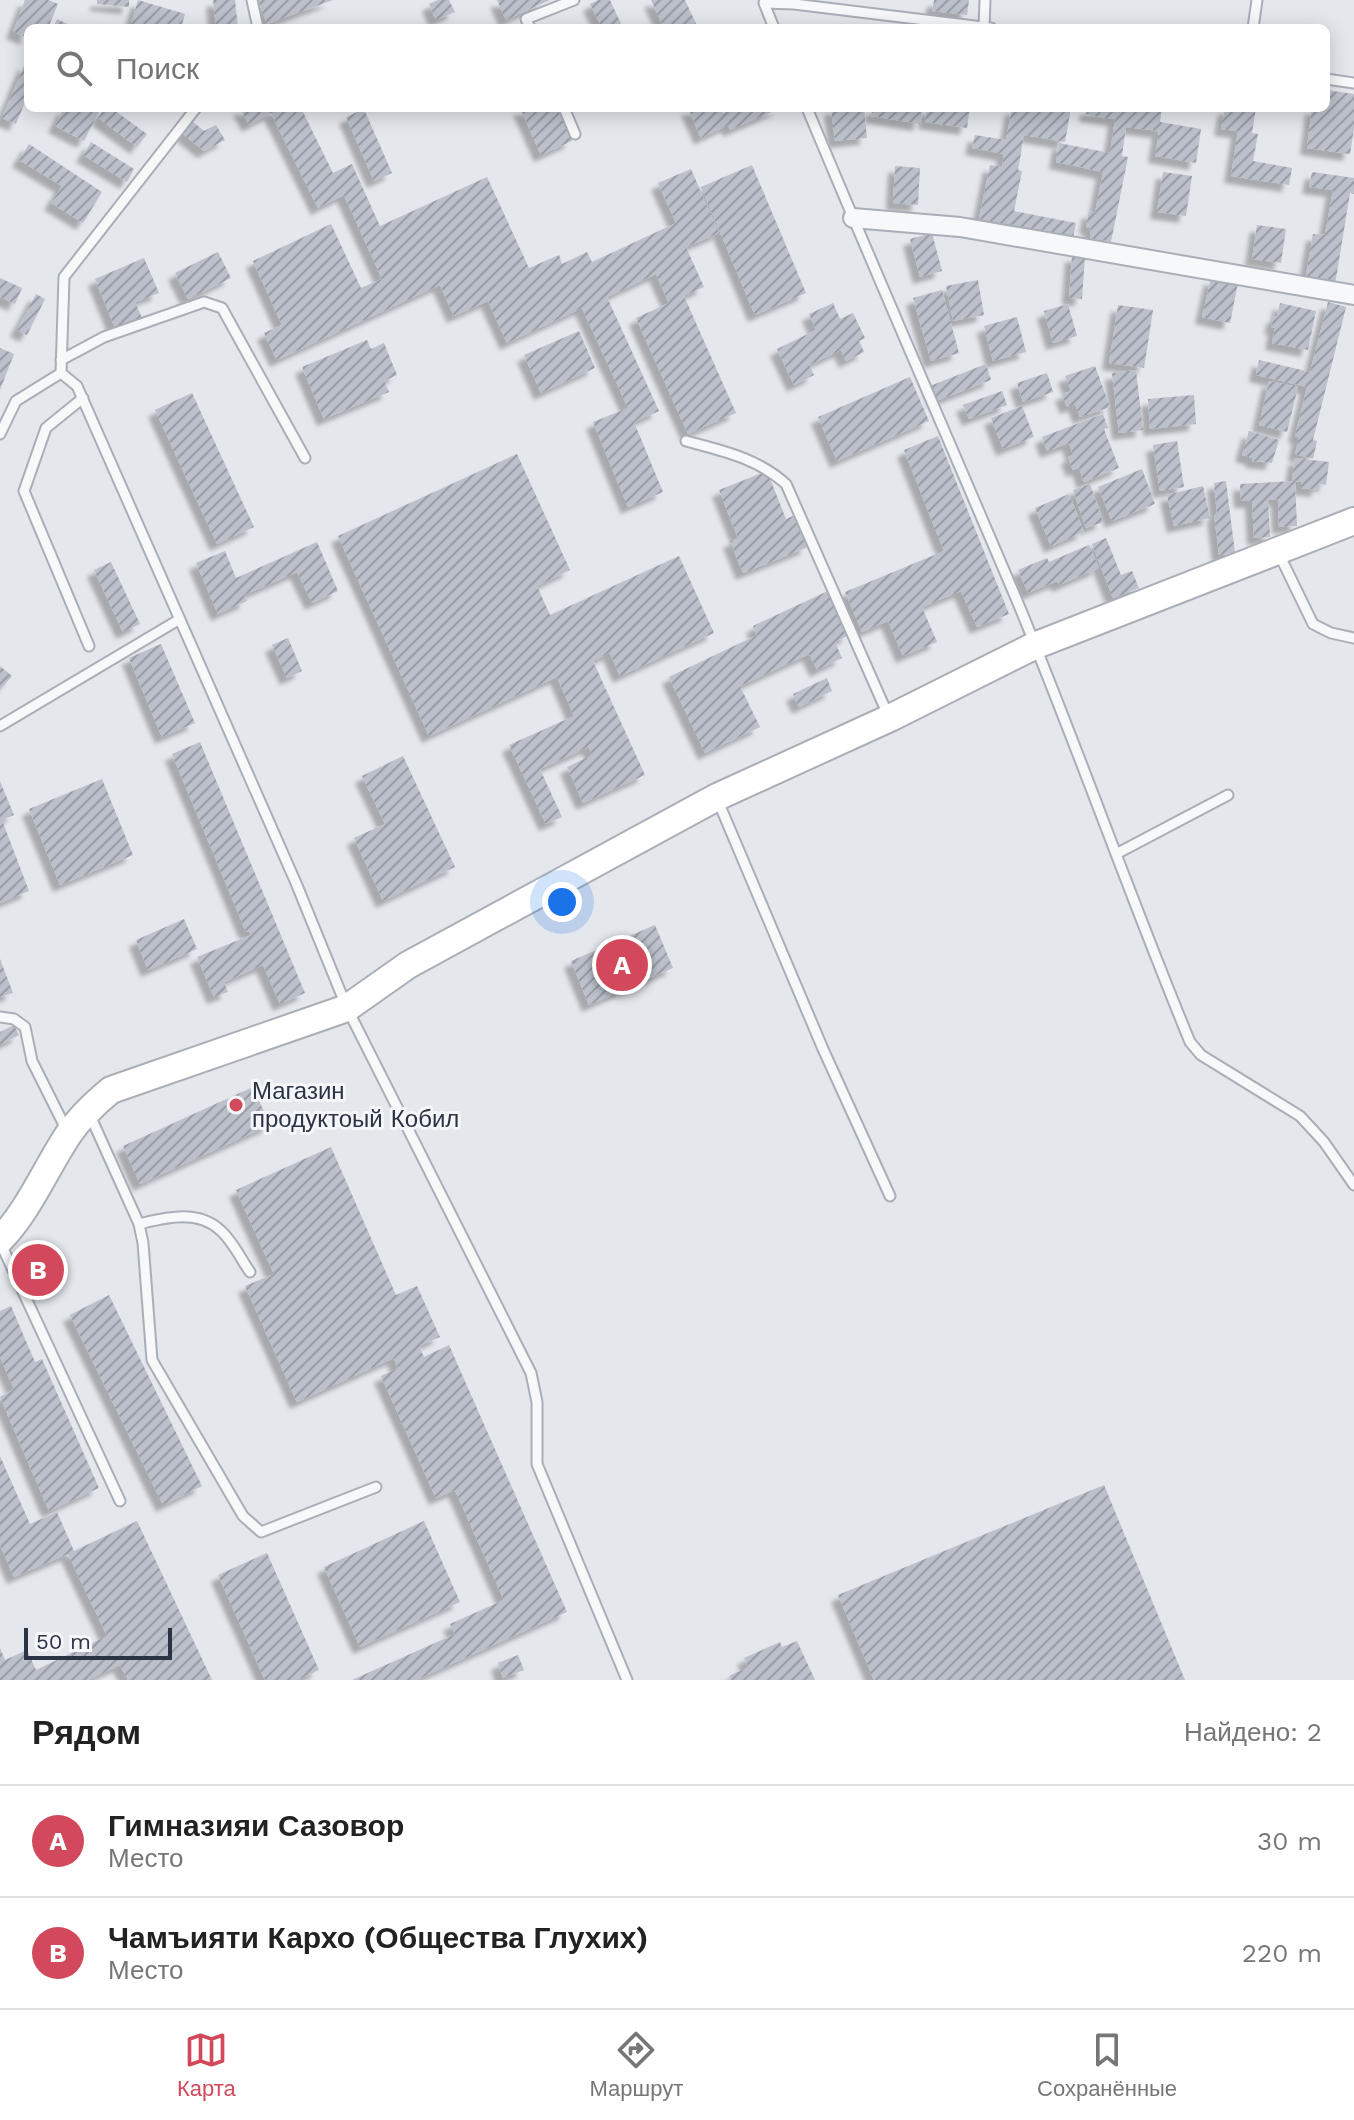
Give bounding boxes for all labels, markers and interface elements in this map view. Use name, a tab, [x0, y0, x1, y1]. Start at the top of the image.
search box	[24, 24, 1330, 112]
icon: search	[52, 46, 96, 90]
text: Поиск	[116, 51, 199, 86]
your location	[542, 882, 582, 922]
pin: A	[596, 935, 648, 995]
place label: Магазин продуктоый Кобил	[252, 1077, 459, 1133]
marker: Магазин продуктоый Кобил	[227, 1096, 245, 1114]
pin: B	[12, 1240, 64, 1300]
scale bar	[24, 1624, 172, 1660]
text: 50 m	[36, 1629, 91, 1654]
text: Рядом	[32, 1712, 141, 1752]
text: Найдено: 2	[1184, 1717, 1322, 1747]
text: Гимназияи Сазовор	[108, 1808, 404, 1843]
text: A	[49, 1826, 67, 1856]
text: 30 m	[1257, 1826, 1322, 1856]
text: Место	[108, 1843, 184, 1873]
text: Чамъияти Кархо (Общества Глухих)	[108, 1920, 648, 1955]
text: B	[49, 1938, 67, 1968]
text: 220 m	[1242, 1938, 1322, 1968]
text: Место	[108, 1955, 184, 1985]
tab: Карта	[177, 2028, 236, 2102]
tab: Маршрут	[590, 2028, 683, 2102]
tab: Сохранённые	[1037, 2028, 1177, 2102]

